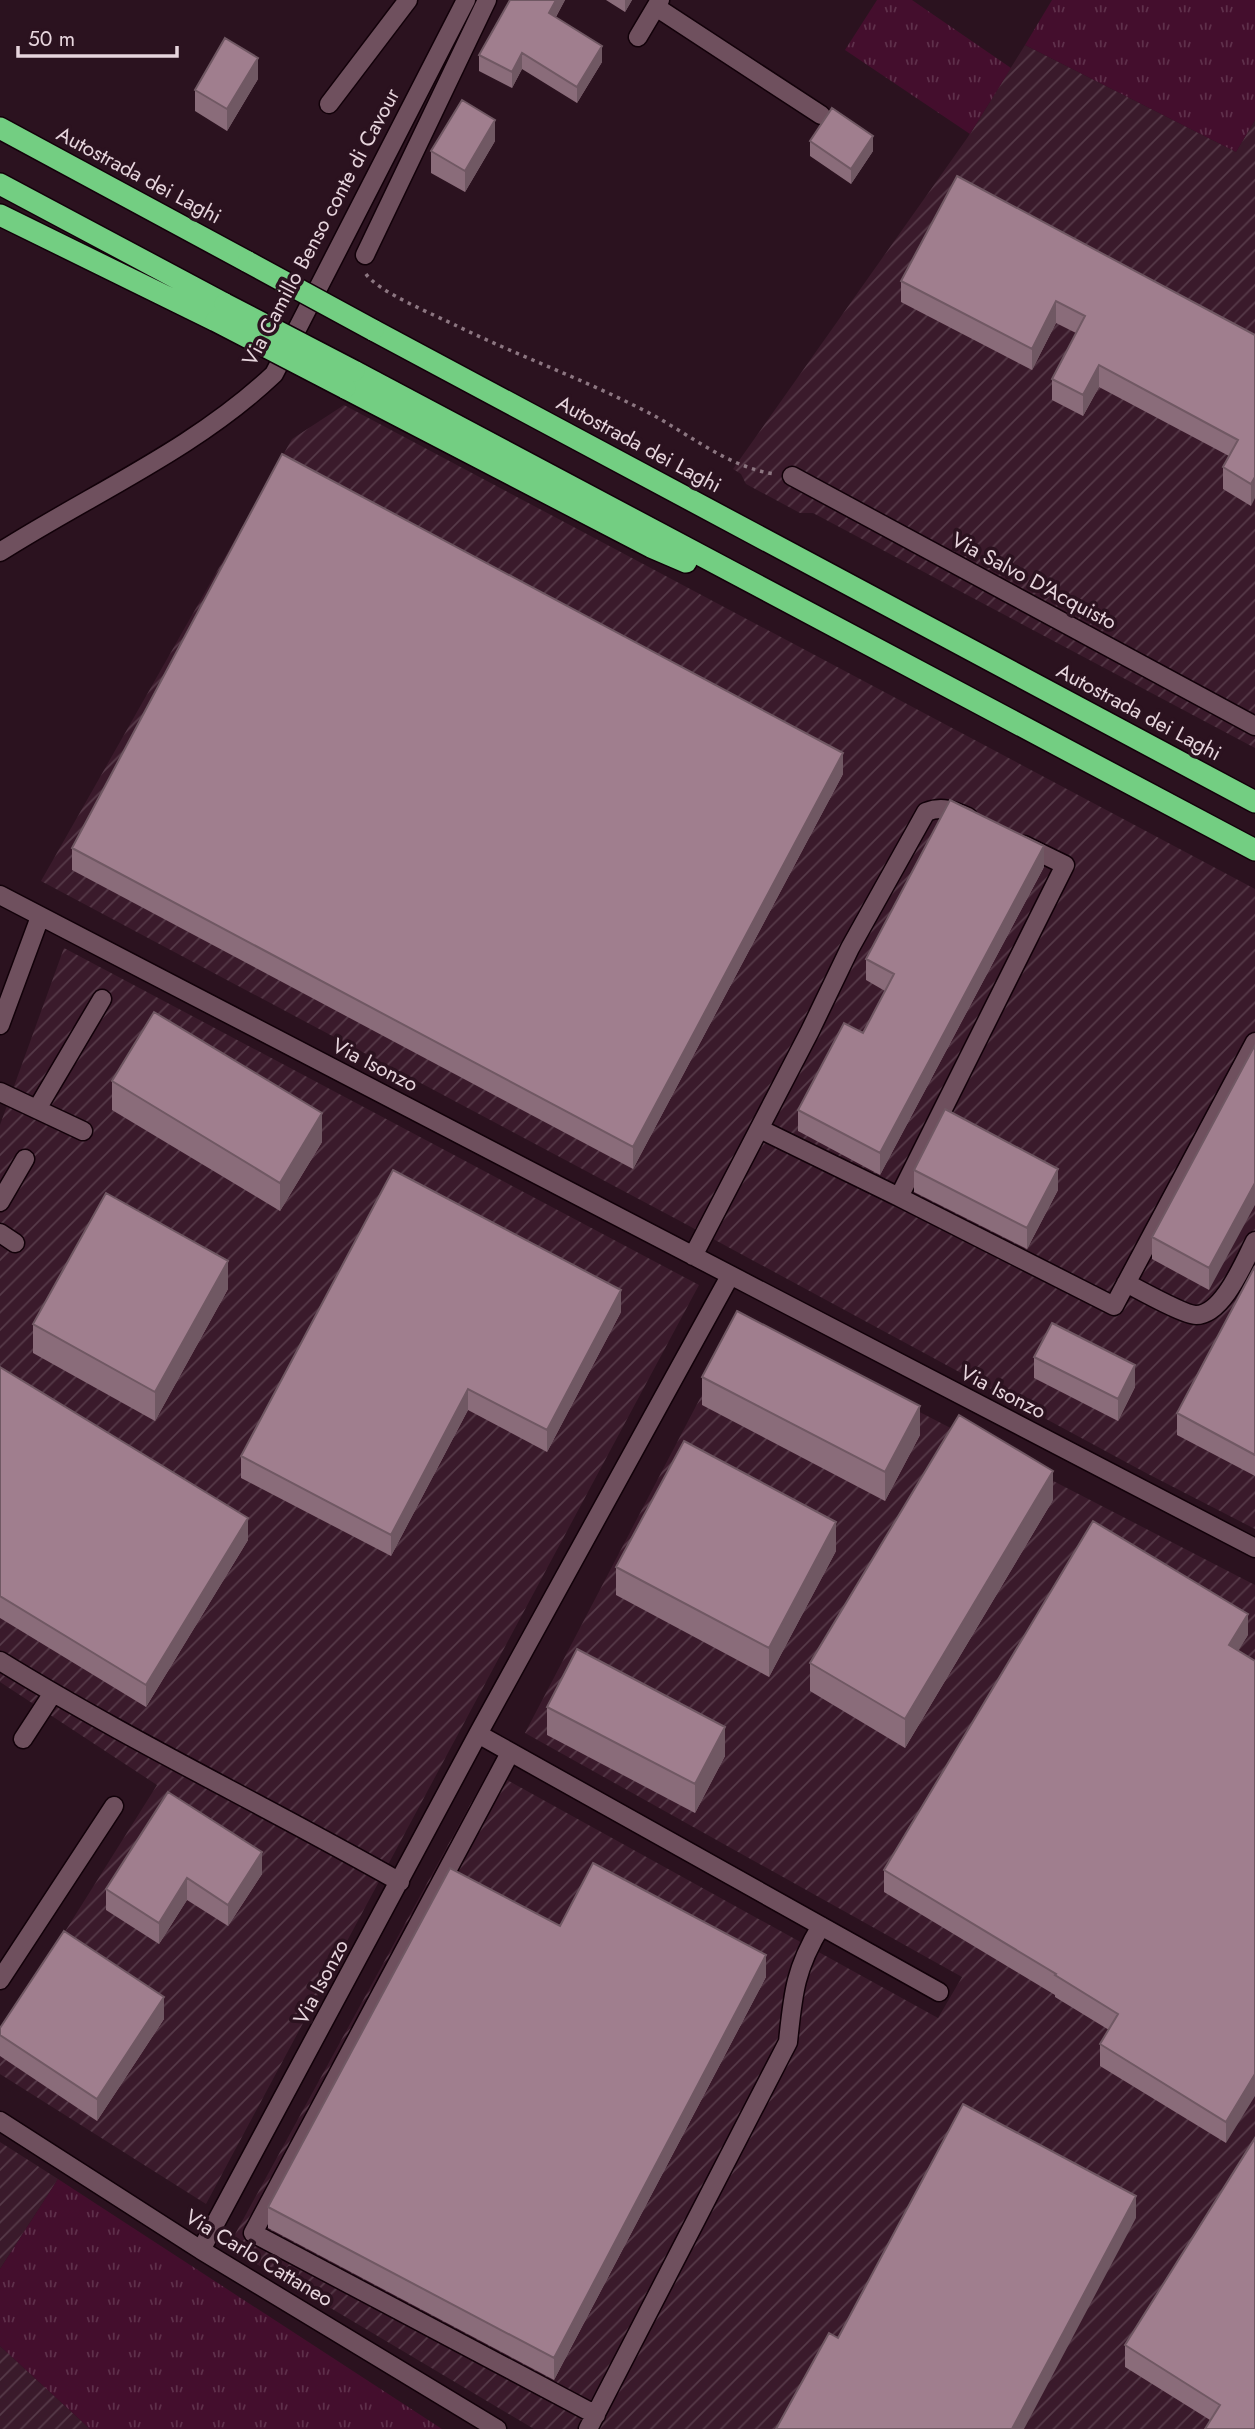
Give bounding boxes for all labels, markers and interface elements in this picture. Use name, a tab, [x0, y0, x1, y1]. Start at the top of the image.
scale bar	[18, 14, 177, 58]
text: 50 m	[28, 24, 75, 54]
street label: Via Camillo Benso conte di Cavour	[235, 82, 408, 371]
street label: Autostrada dei Laghi	[51, 119, 227, 231]
street label: Autostrada dei Laghi	[551, 388, 727, 500]
street label: Via Salvo D'Acquisto	[946, 525, 1122, 637]
street label: Autostrada dei Laghi	[1051, 656, 1227, 768]
street label: Via Isonzo	[327, 1031, 423, 1099]
street label: Via Isonzo	[955, 1358, 1051, 1426]
street label: Via Isonzo	[286, 1934, 356, 2030]
street label: Via Carlo Cattaneo	[179, 2202, 339, 2314]

